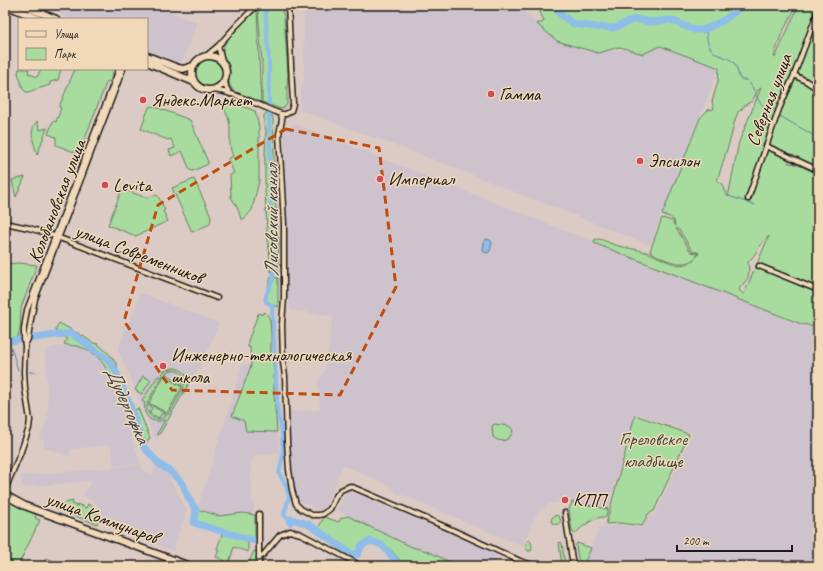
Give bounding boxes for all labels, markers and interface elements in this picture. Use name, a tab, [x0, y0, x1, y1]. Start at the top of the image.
legend	[18, 18, 148, 70]
text: Улица	[54, 26, 79, 42]
text: Парк	[54, 46, 77, 62]
street label: Северная улица	[740, 49, 798, 150]
place label: Гамма	[499, 82, 542, 106]
place label: Яндекс.Маркет	[151, 88, 253, 112]
marker: Гамма	[486, 89, 496, 99]
marker: Яндекс.Маркет	[138, 95, 148, 105]
street label: Колобановская улица	[22, 134, 92, 266]
place label: Эпсилон	[648, 149, 701, 173]
marker: Эпсилон	[635, 156, 645, 166]
water label: Лиговский канал	[259, 162, 284, 277]
place label: Империал	[388, 167, 455, 191]
place label: Levita	[113, 173, 153, 197]
marker: Империал	[375, 174, 385, 184]
marker: Levita	[100, 180, 110, 190]
street label: улица Современников	[71, 218, 210, 291]
place label: Инженерно-технологическая школа	[171, 343, 352, 389]
marker: Инженерно-технологическая школа	[158, 361, 168, 371]
water label: Дудергофка	[100, 362, 157, 449]
park label: Гореловское кладбище	[619, 427, 689, 473]
street label: улица Коммунаров	[42, 486, 165, 551]
place label: КПП	[573, 488, 609, 512]
marker: КПП	[560, 495, 570, 505]
scale bar	[677, 527, 792, 553]
text: 200 m	[683, 533, 710, 549]

